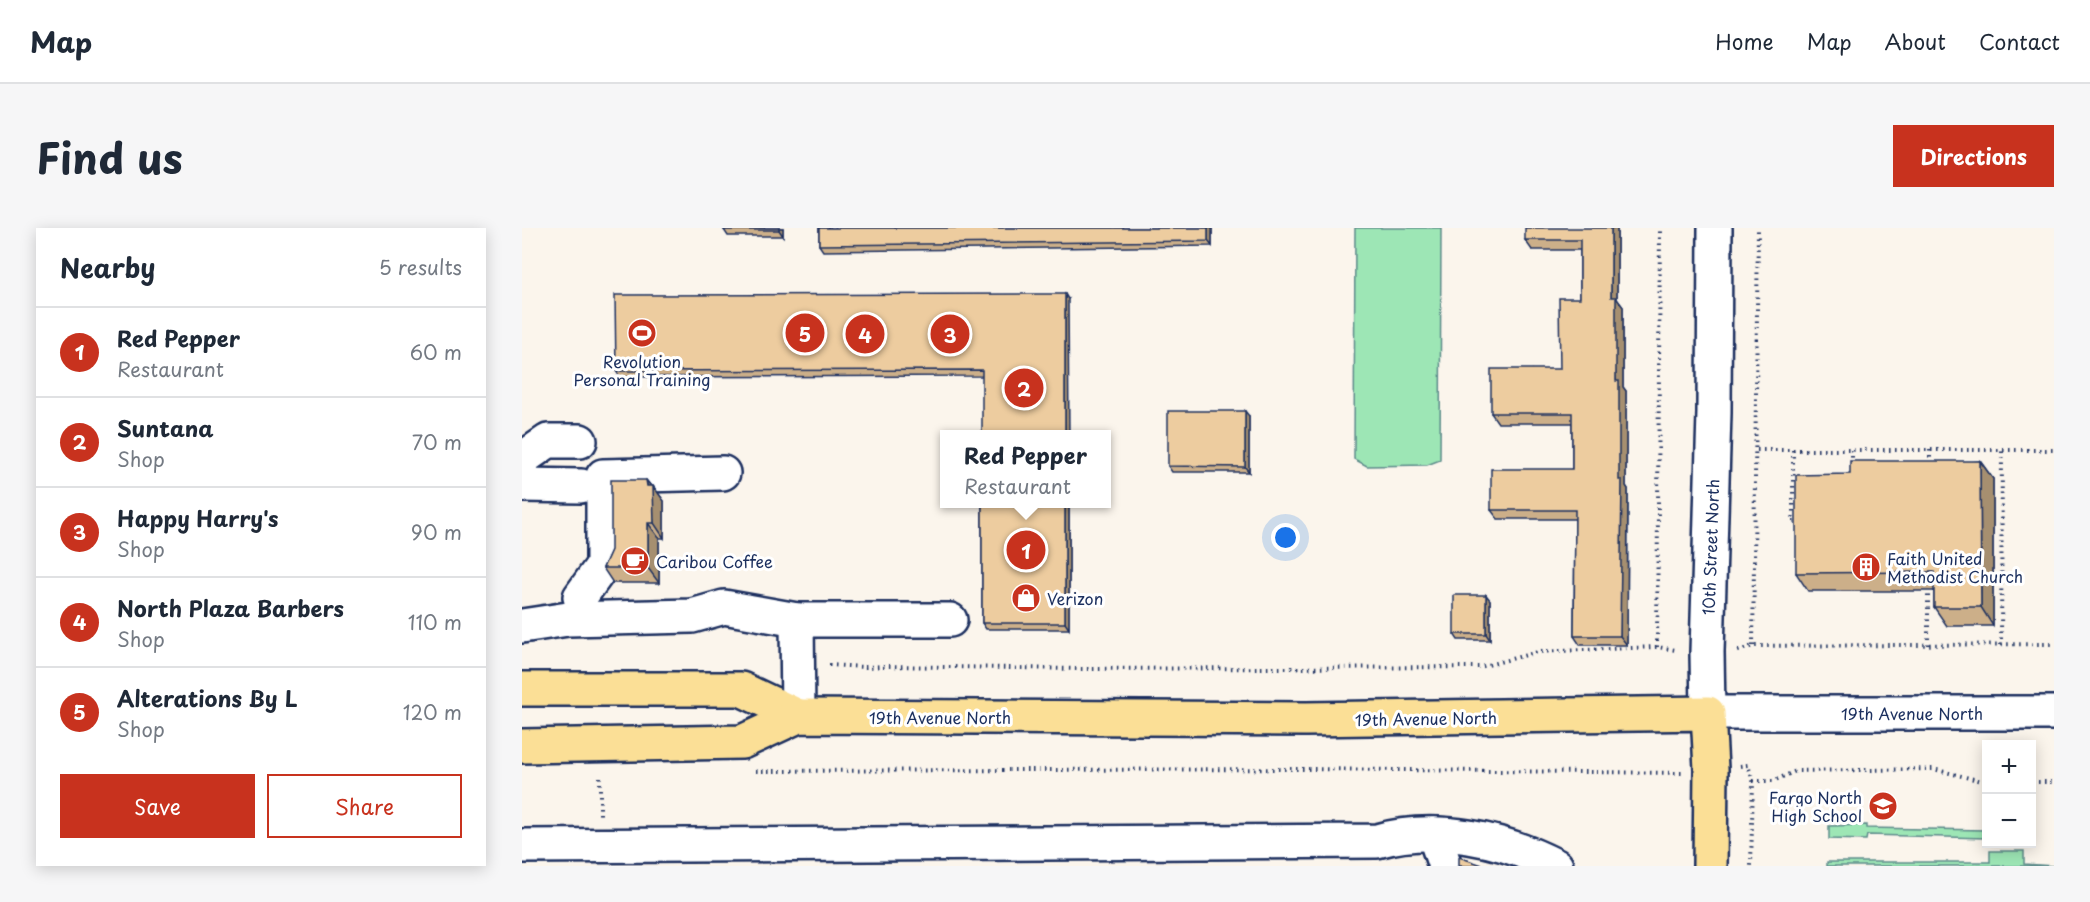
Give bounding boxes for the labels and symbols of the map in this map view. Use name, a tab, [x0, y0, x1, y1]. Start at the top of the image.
pin: 5	[786, 310, 824, 356]
pin: 4	[846, 312, 884, 356]
pin: 3	[930, 312, 970, 356]
sports icon: Revolution Personal Training	[626, 317, 658, 349]
place label: Revolution Personal Training	[574, 349, 710, 391]
pin: 2	[1004, 366, 1044, 410]
street label: 10th Street North	[1696, 479, 1724, 615]
your location	[1271, 523, 1300, 552]
pin: 1	[1006, 528, 1046, 572]
cafe icon: Caribou Coffee	[619, 545, 651, 577]
place label: Faith United Methodist Church	[1887, 546, 2023, 588]
place label: Caribou Coffee	[656, 549, 773, 573]
building icon: Faith United Methodist Church	[1850, 551, 1882, 583]
shop icon: Verizon	[1010, 582, 1042, 614]
place label: Verizon	[1047, 586, 1103, 610]
street label: 19th Avenue North	[1841, 701, 1983, 725]
street label: 19th Avenue North	[869, 705, 1011, 729]
street label: 19th Avenue North	[1355, 705, 1497, 731]
place label: Fargo North High School	[1769, 785, 1862, 827]
school or university icon: Fargo North High School	[1867, 790, 1899, 822]

